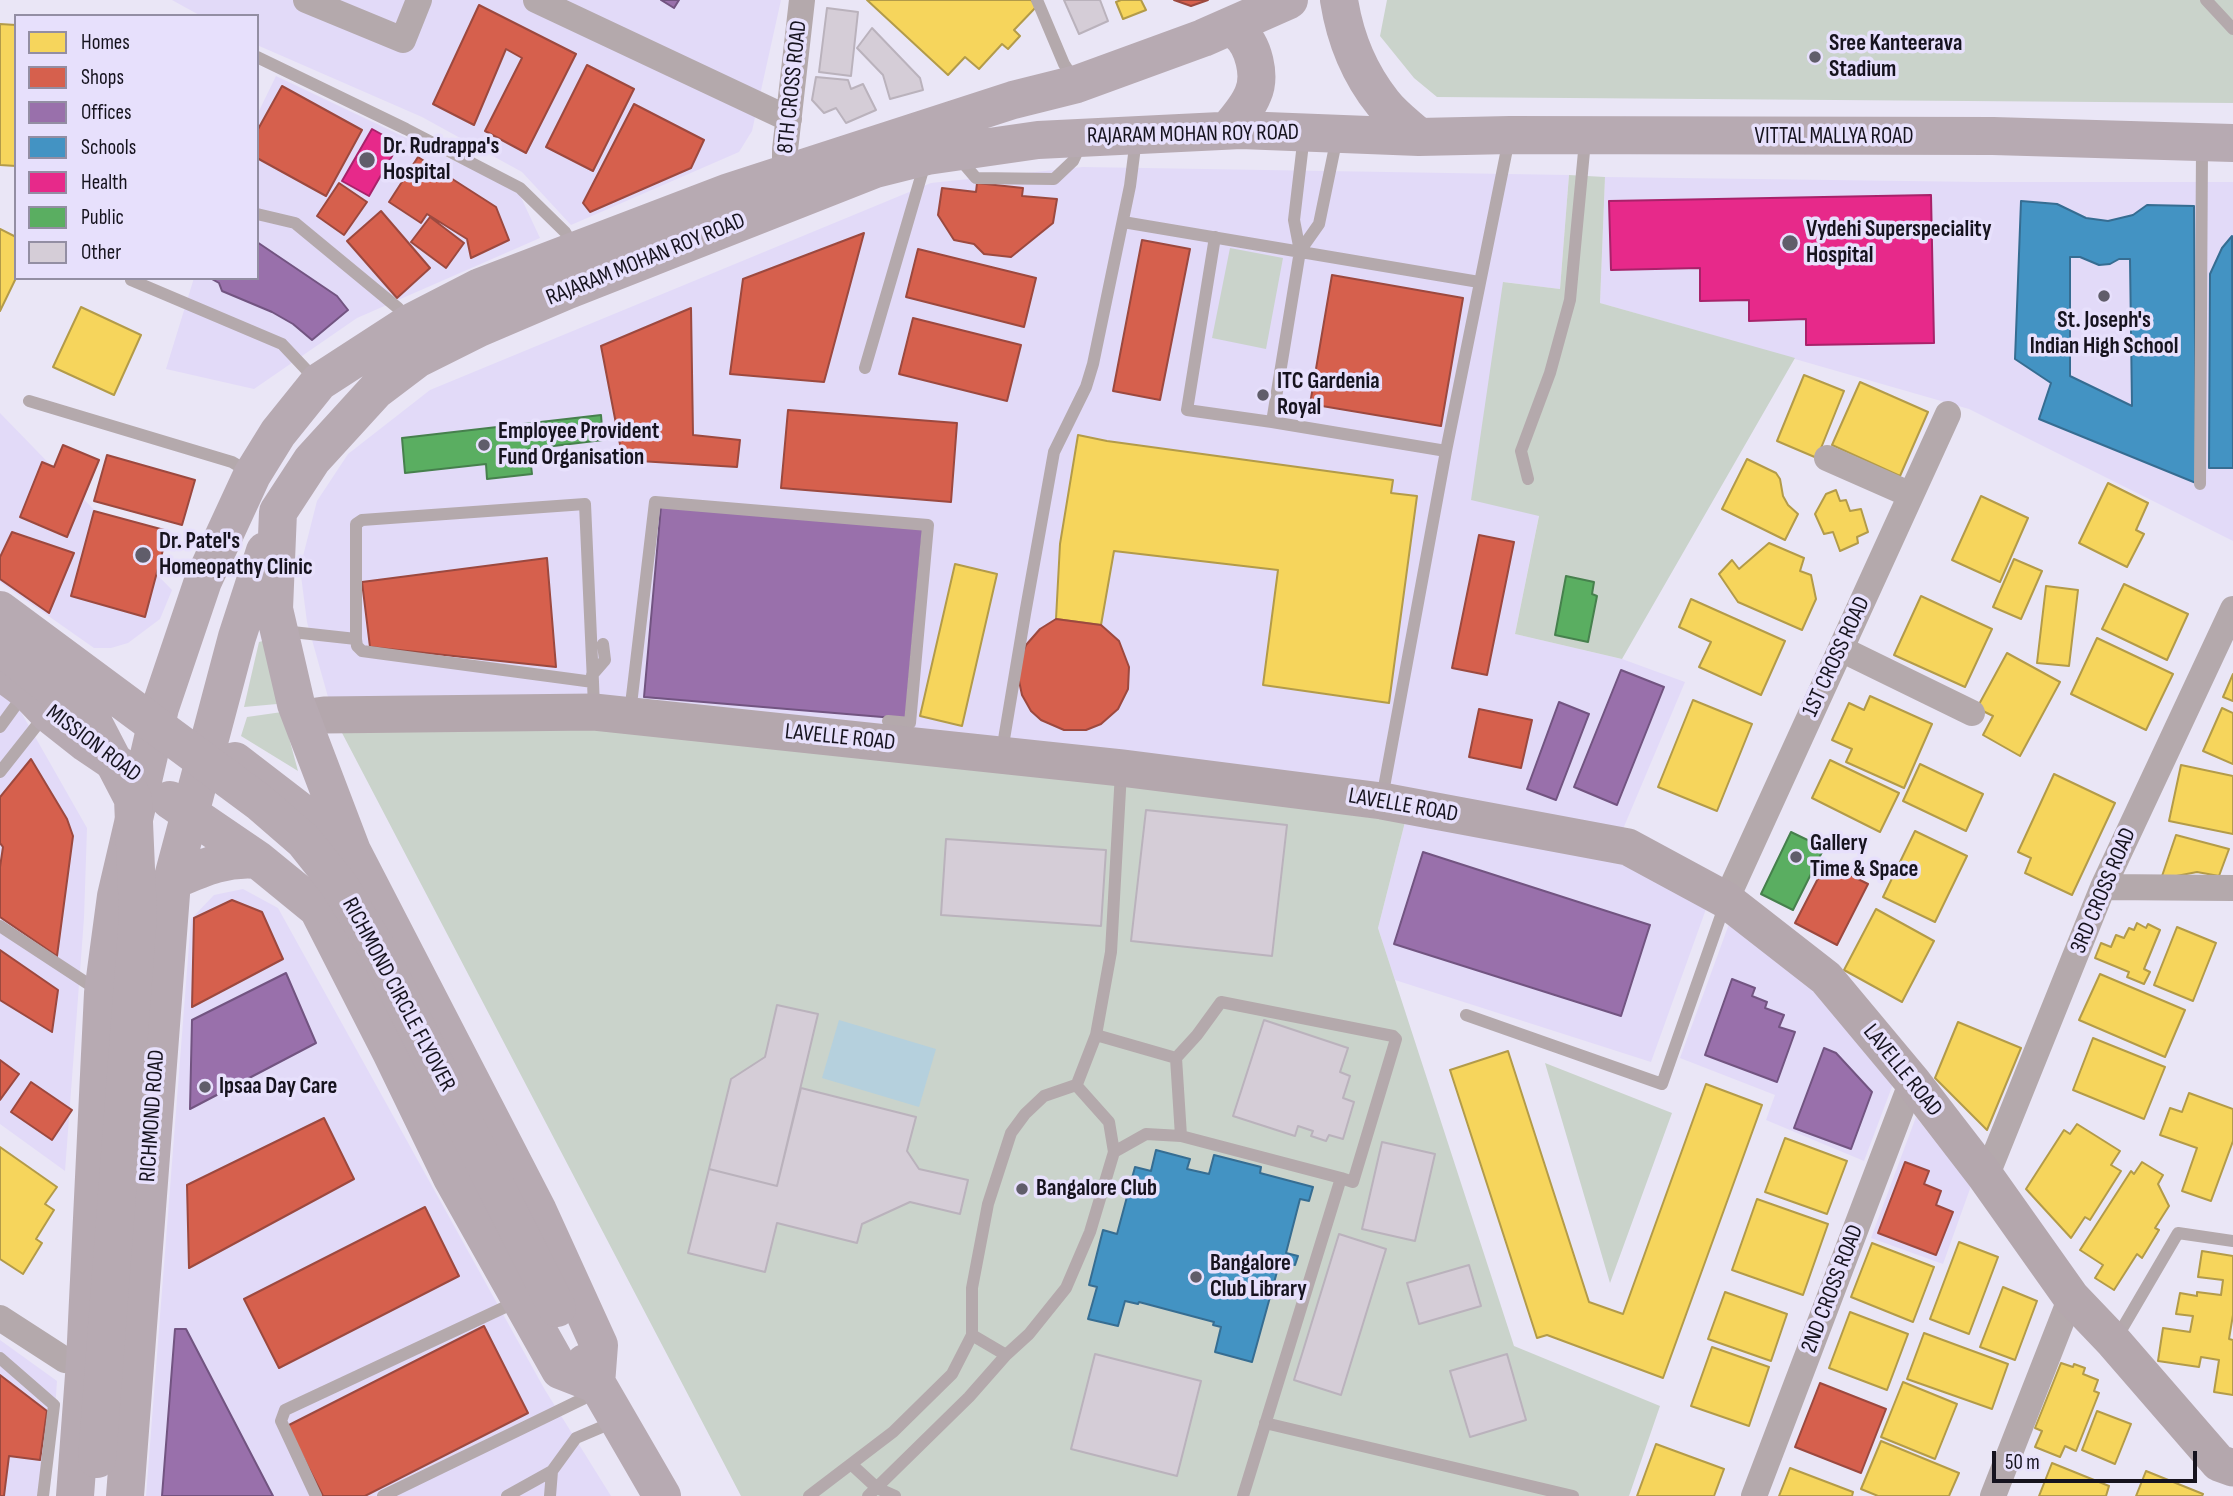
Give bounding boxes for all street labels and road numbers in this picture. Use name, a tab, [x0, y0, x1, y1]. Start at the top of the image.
street label: 8TH CROSS ROAD	[772, 19, 814, 155]
street label: RAJARAM MOHAN ROY ROAD	[1087, 119, 1299, 151]
street label: VITTAL MALLYA ROAD	[1755, 123, 1913, 151]
street label: RAJARAM MOHAN ROY ROAD	[542, 207, 750, 313]
street label: 1ST CROSS ROAD	[1797, 593, 1877, 721]
street label: MISSION ROAD	[40, 699, 146, 789]
street label: LAVELLE ROAD	[783, 718, 897, 758]
street label: LAVELLE ROAD	[1346, 783, 1460, 829]
street label: 3RD CROSS ROAD	[2065, 824, 2143, 958]
street label: RICHMOND CIRCLE FLYOVER	[335, 893, 461, 1097]
street label: LAVELLE ROAD	[1856, 1019, 1948, 1123]
street label: RICHMOND ROAD	[135, 1049, 171, 1183]
street label: 2ND CROSS ROAD	[1796, 1221, 1870, 1357]

